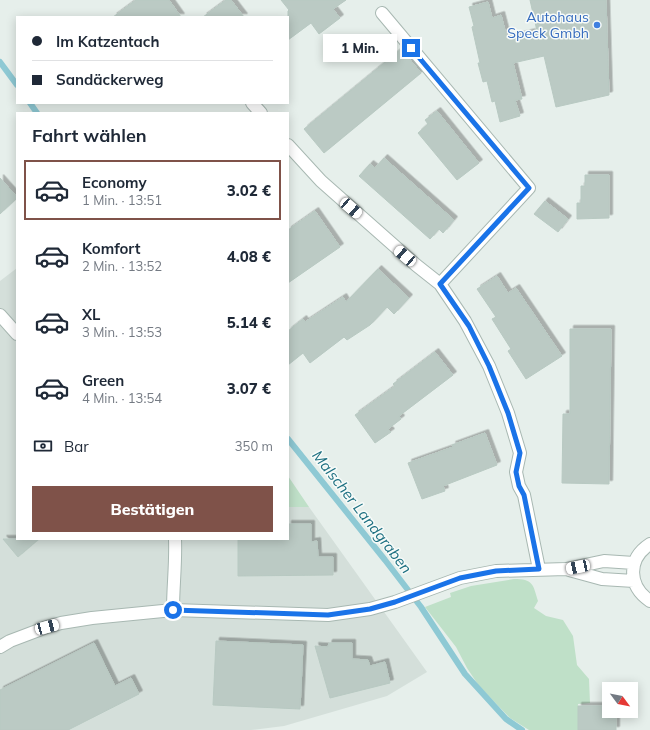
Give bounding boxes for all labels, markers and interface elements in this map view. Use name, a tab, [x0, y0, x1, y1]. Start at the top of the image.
place label: Autohaus Speck Gmbh	[507, 8, 589, 42]
marker: Autohaus Speck Gmbh	[592, 20, 602, 30]
text: Im Katzentach	[56, 32, 159, 51]
callout: 1 Min.	[323, 34, 397, 62]
route end	[402, 39, 420, 57]
text: 1 Min.	[341, 40, 379, 56]
text: Sandäckerweg	[56, 70, 164, 89]
text: Fahrt wählen	[32, 124, 147, 147]
icon: car	[34, 172, 70, 208]
text: Economy	[82, 173, 147, 192]
text: 3.02 €	[227, 181, 271, 200]
text: 1 Min. · 13:51	[82, 192, 162, 208]
car	[338, 196, 364, 220]
icon: car	[34, 238, 70, 274]
text: Komfort	[82, 239, 140, 258]
car	[392, 244, 418, 268]
text: 4.08 €	[227, 247, 271, 266]
text: 2 Min. · 13:52	[82, 258, 162, 274]
icon: car	[34, 304, 70, 340]
text: XL	[82, 305, 100, 324]
text: 5.14 €	[227, 313, 271, 332]
text: 3 Min. · 13:53	[82, 324, 162, 340]
icon: car	[34, 370, 70, 406]
text: Green	[82, 371, 124, 390]
text: 3.07 €	[227, 379, 271, 398]
text: 4 Min. · 13:54	[82, 390, 162, 406]
icon: cash	[32, 435, 54, 457]
text: Bar	[64, 437, 89, 456]
text: 350 m	[235, 438, 273, 454]
water label: Malscher Landgraben	[308, 446, 416, 577]
button: Bestätigen	[32, 486, 273, 532]
car	[565, 559, 591, 575]
route start	[164, 601, 182, 619]
car	[34, 618, 60, 636]
north arrow	[602, 682, 638, 718]
map controls	[602, 682, 638, 718]

